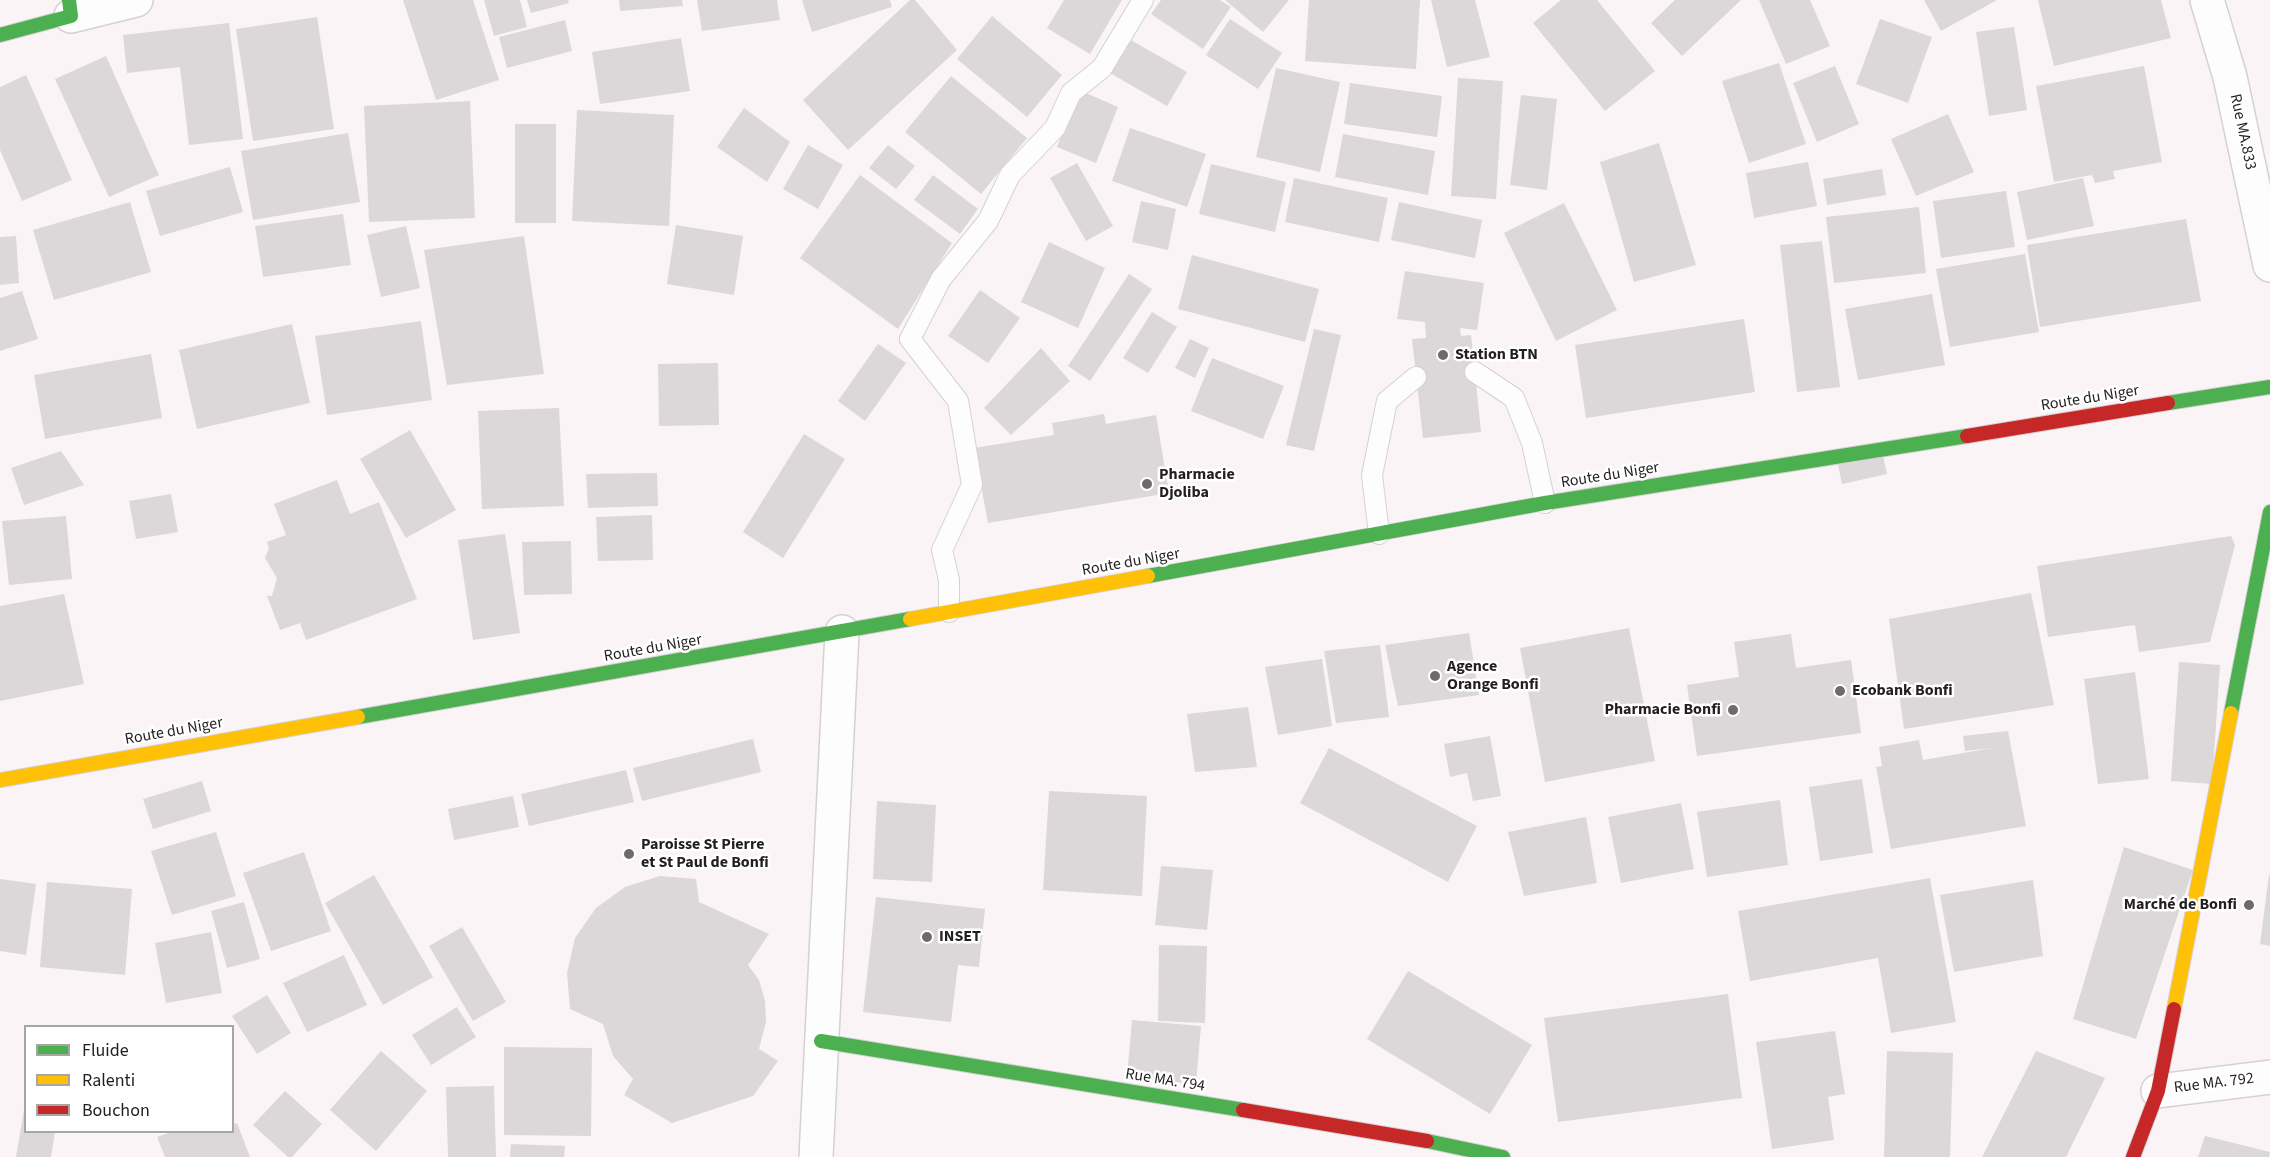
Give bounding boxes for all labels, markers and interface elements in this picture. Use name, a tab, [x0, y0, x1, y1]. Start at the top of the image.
street label: Rue MA.833	[2225, 92, 2259, 172]
place label: Station BTN	[1455, 345, 1538, 365]
marker: Station BTN	[1436, 348, 1450, 362]
street label: Route du Niger	[2040, 382, 2140, 416]
street label: Route du Niger	[1560, 459, 1660, 493]
place label: Pharmacie Djoliba	[1159, 465, 1235, 503]
marker: Pharmacie Djoliba	[1140, 477, 1154, 491]
street label: Route du Niger	[1081, 545, 1181, 581]
street label: Route du Niger	[603, 631, 703, 667]
place label: Agence Orange Bonfi	[1447, 657, 1539, 695]
marker: Agence Orange Bonfi	[1428, 669, 1442, 683]
place label: Ecobank Bonfi	[1852, 681, 1953, 701]
marker: Ecobank Bonfi	[1833, 684, 1847, 698]
place label: Pharmacie Bonfi	[1604, 700, 1721, 720]
marker: Pharmacie Bonfi	[1726, 703, 1740, 717]
street label: Route du Niger	[124, 714, 224, 750]
place label: Paroisse St Pierre et St Paul de Bonfi	[641, 835, 769, 873]
marker: Paroisse St Pierre et St Paul de Bonfi	[622, 847, 636, 861]
place label: Marché de Bonfi	[2124, 895, 2237, 915]
marker: Marché de Bonfi	[2242, 898, 2256, 912]
place label: INSET	[939, 927, 981, 947]
marker: INSET	[920, 930, 934, 944]
legend	[24, 1025, 234, 1133]
text: Fluide	[82, 1038, 129, 1063]
street label: Rue MA. 794	[1124, 1065, 1206, 1097]
text: Ralenti	[82, 1068, 135, 1093]
street label: Rue MA. 792	[2173, 1070, 2255, 1098]
text: Bouchon	[82, 1098, 150, 1123]

